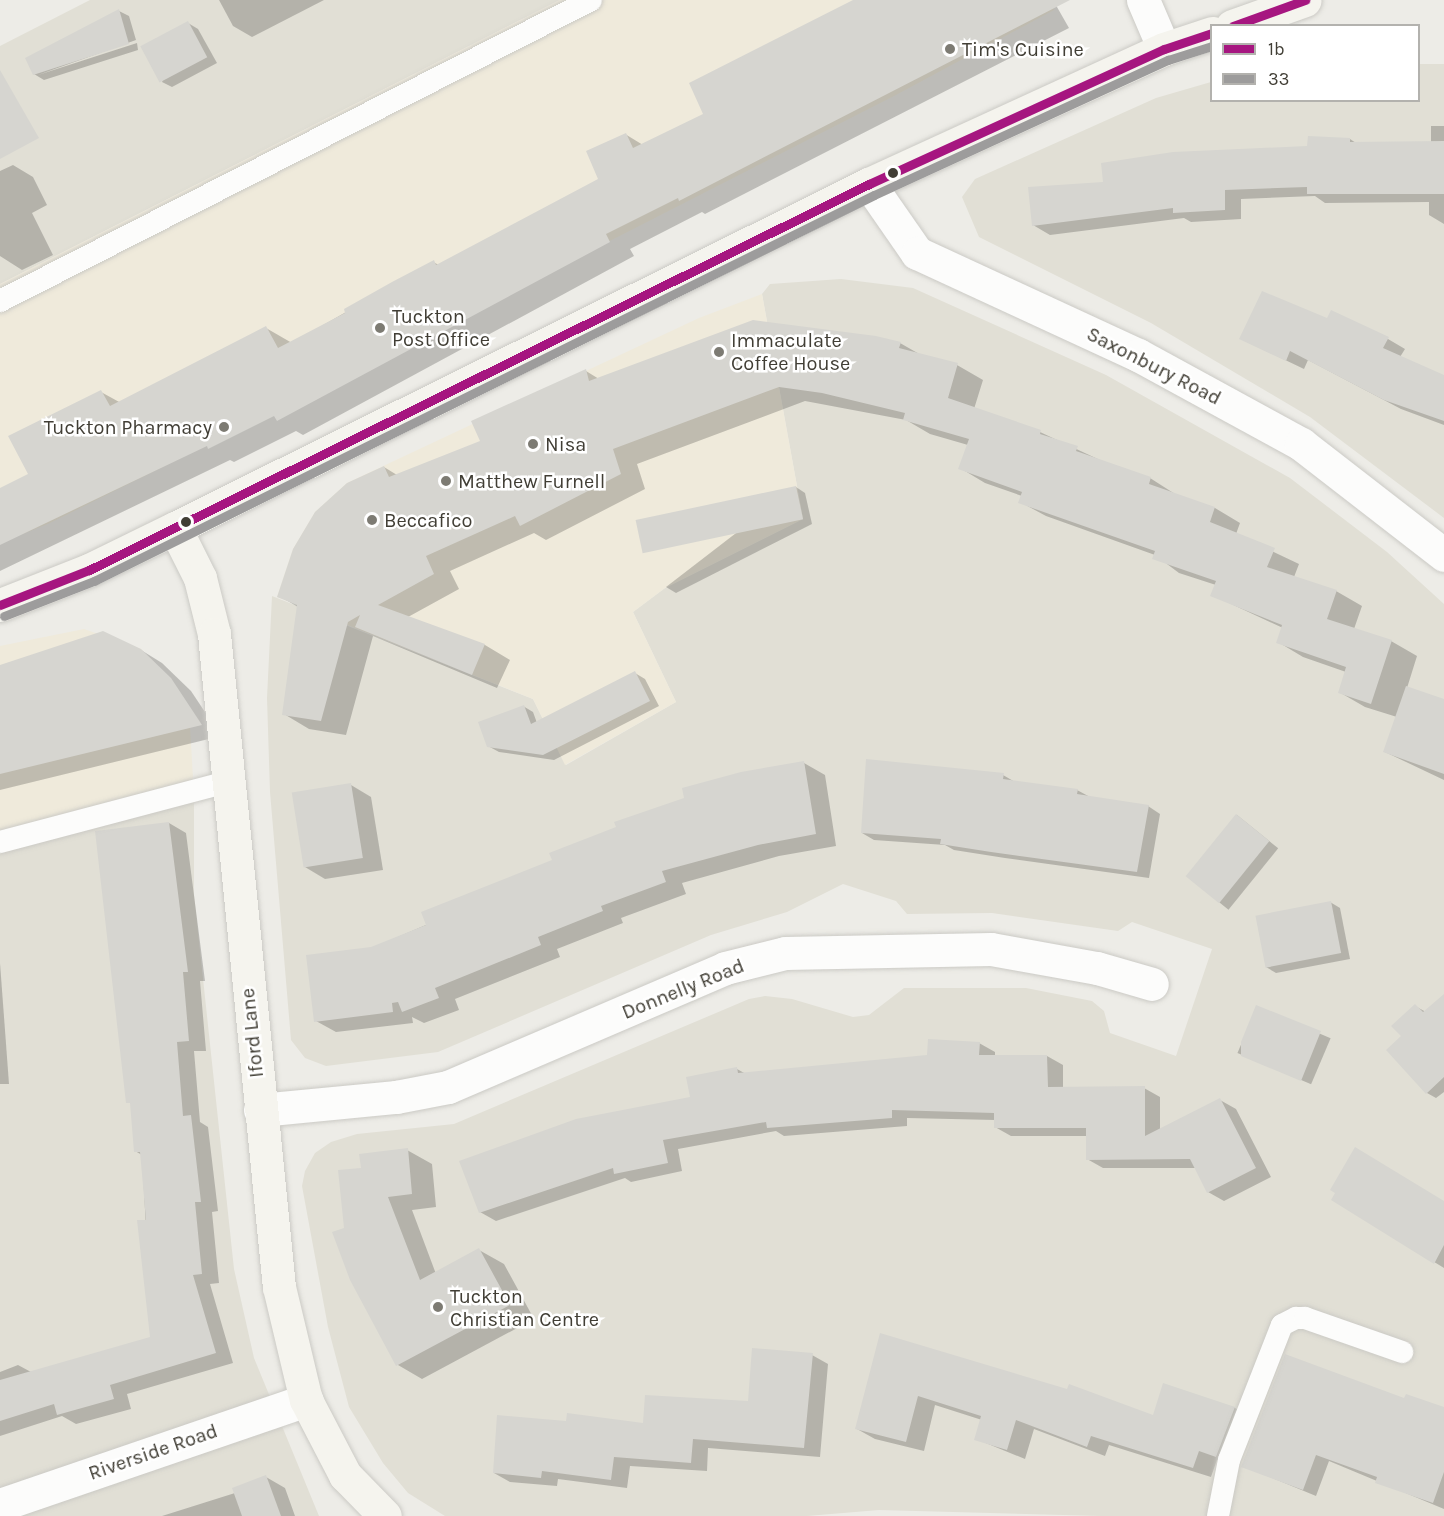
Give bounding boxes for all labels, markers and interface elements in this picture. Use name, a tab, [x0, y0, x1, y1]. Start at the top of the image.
legend	[1210, 24, 1420, 102]
place label: Tim's Cuisine	[962, 37, 1084, 61]
text: 1b	[1268, 38, 1285, 60]
marker: Tim's Cuisine	[943, 42, 957, 56]
text: 33	[1268, 68, 1289, 90]
unlabelled marker	[887, 167, 899, 179]
place label: Tuckton Post Office	[392, 304, 490, 351]
marker: Tuckton Post Office	[373, 321, 387, 335]
street label: Saxonbury Road	[1083, 322, 1225, 410]
place label: Immaculate Coffee House	[731, 328, 850, 375]
marker: Immaculate Coffee House	[712, 345, 726, 359]
place label: Tuckton Pharmacy	[44, 415, 212, 439]
marker: Tuckton Pharmacy	[217, 420, 231, 434]
place label: Nisa	[545, 432, 586, 456]
marker: Nisa	[526, 437, 540, 451]
place label: Matthew Furnell	[458, 469, 605, 493]
marker: Matthew Furnell	[439, 474, 453, 488]
place label: Beccafico	[384, 508, 472, 532]
marker: Beccafico	[365, 513, 379, 527]
unlabelled marker	[180, 516, 192, 528]
street label: Donnelly Road	[618, 954, 748, 1024]
street label: Iford Lane	[235, 987, 269, 1079]
place label: Tuckton Christian Centre	[450, 1284, 599, 1331]
marker: Tuckton Christian Centre	[431, 1300, 445, 1314]
street label: Riverside Road	[85, 1419, 221, 1485]

